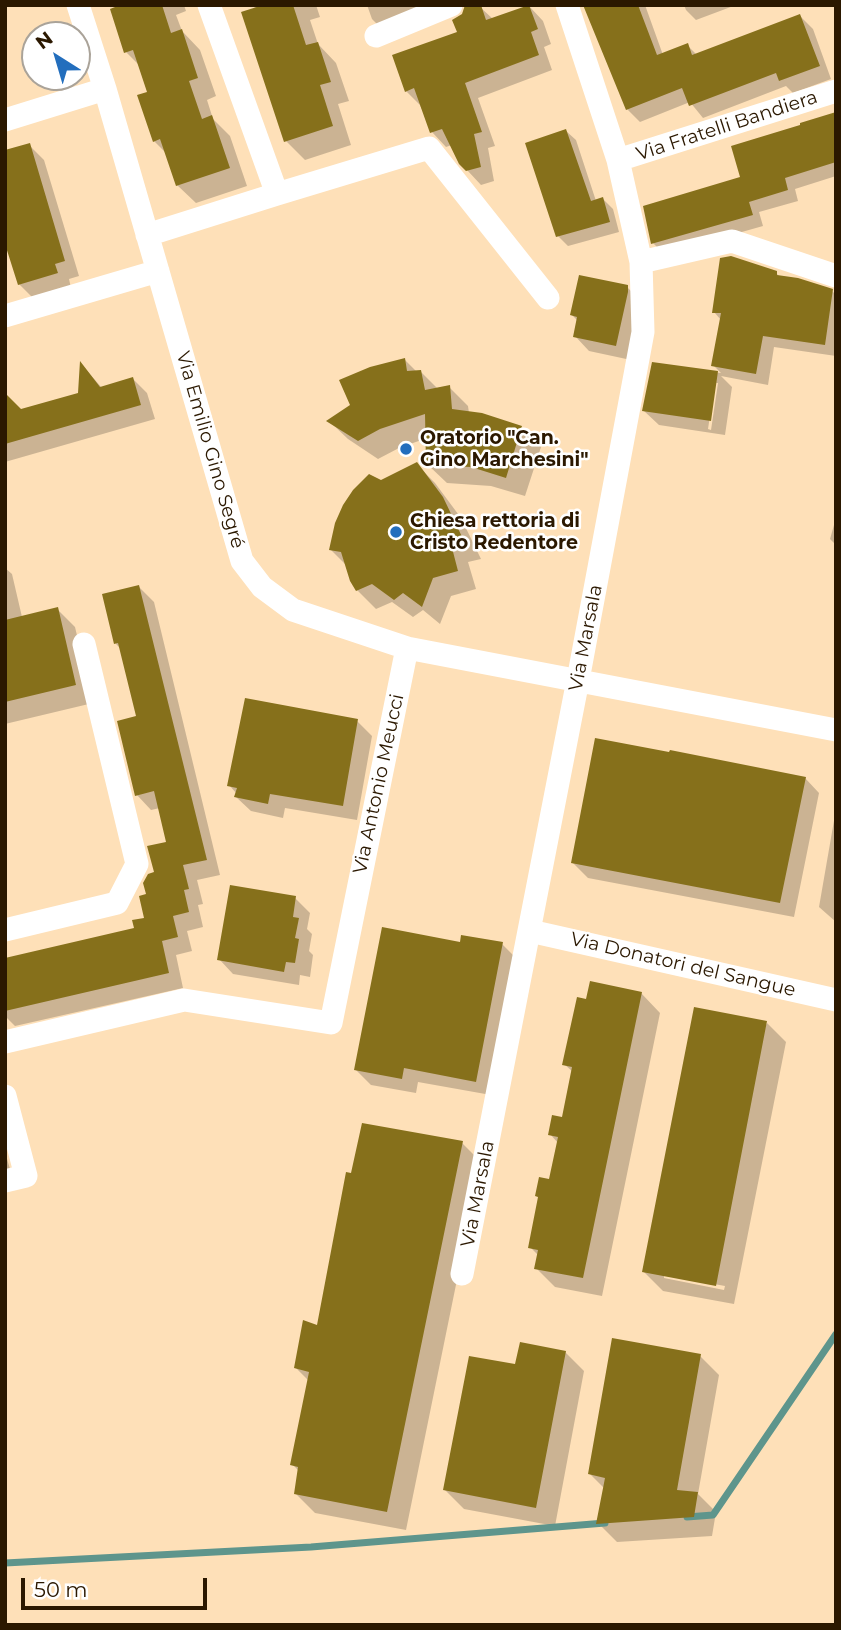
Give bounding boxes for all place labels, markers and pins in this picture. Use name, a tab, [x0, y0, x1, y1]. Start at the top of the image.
place label: Oratorio "Can. Gino Marchesini"	[420, 427, 589, 471]
marker: Oratorio "Can. Gino Marchesini"	[398, 441, 414, 457]
place label: Chiesa rettoria di Cristo Redentore	[410, 510, 580, 554]
marker: Chiesa rettoria di Cristo Redentore	[388, 524, 404, 540]

